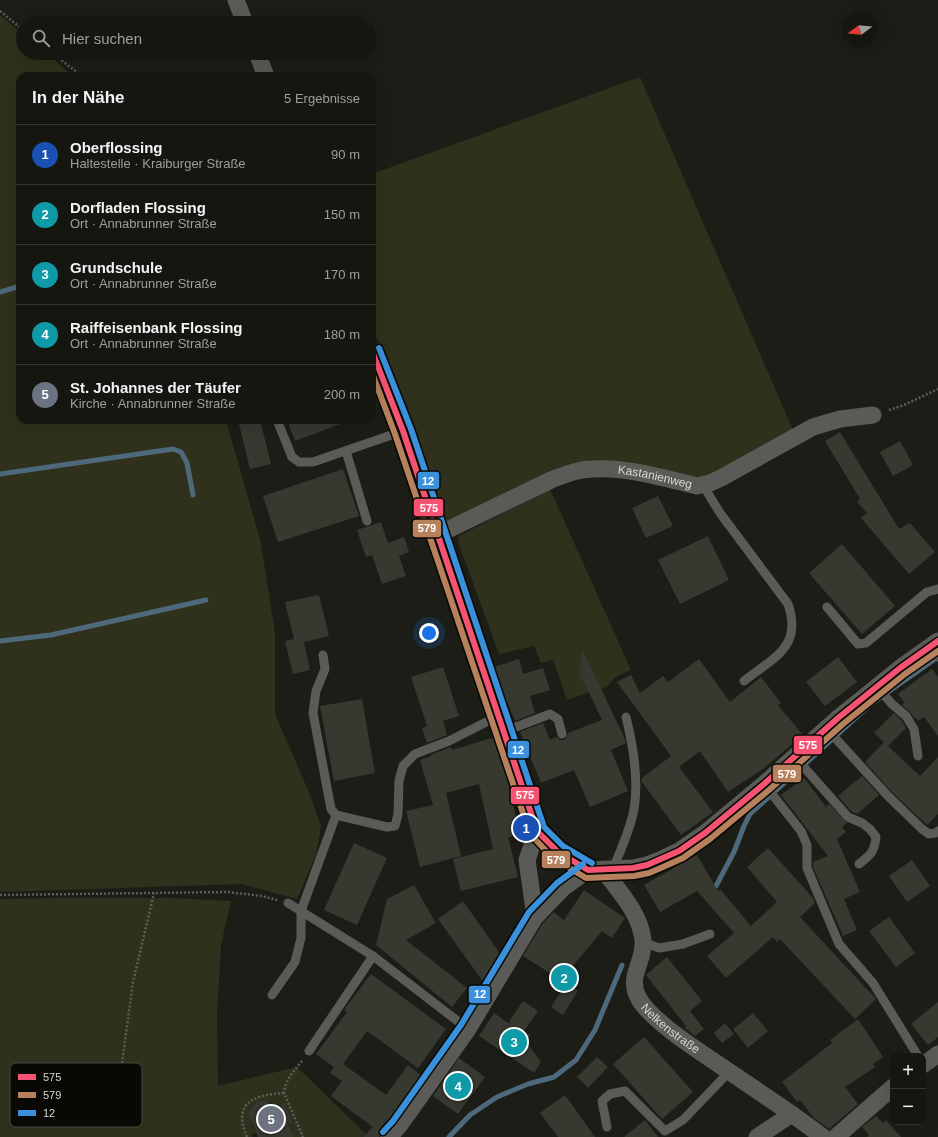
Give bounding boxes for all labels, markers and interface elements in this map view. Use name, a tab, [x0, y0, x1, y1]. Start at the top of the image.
north arrow	[842, 12, 878, 48]
search box	[16, 16, 376, 60]
icon: search	[30, 27, 52, 49]
text: Hier suchen	[62, 30, 142, 47]
text: In der Nähe	[32, 88, 125, 107]
text: 5 Ergebnisse	[284, 91, 360, 106]
text: Oberflossing	[70, 139, 163, 156]
text: 1	[41, 147, 49, 162]
text: 90 m	[331, 147, 360, 162]
text: Haltestelle · Kraiburger Straße	[70, 156, 246, 171]
text: Dorfladen Flossing	[70, 199, 206, 216]
text: 2	[41, 207, 49, 222]
text: 150 m	[324, 207, 360, 222]
text: Ort · Annabrunner Straße	[70, 216, 217, 231]
text: Grundschule	[70, 259, 163, 276]
text: 3	[41, 267, 49, 282]
text: 170 m	[324, 267, 360, 282]
text: Ort · Annabrunner Straße	[70, 276, 217, 291]
text: Raiffeisenbank Flossing	[70, 319, 243, 336]
text: 4	[41, 327, 49, 342]
text: 180 m	[324, 327, 360, 342]
text: Ort · Annabrunner Straße	[70, 336, 217, 351]
text: St. Johannes der Täufer	[70, 379, 241, 396]
text: 5	[41, 387, 49, 402]
text: 200 m	[324, 387, 360, 402]
text: Kirche · Annabrunner Straße	[70, 396, 235, 411]
street label: Kastanienweg	[617, 463, 694, 492]
line badge: 12	[417, 471, 440, 490]
text: 12	[422, 475, 434, 487]
line badge: 575	[413, 498, 444, 517]
text: 575	[420, 502, 438, 514]
line badge: 579	[412, 519, 442, 538]
text: 579	[418, 522, 436, 534]
your location	[419, 623, 439, 643]
line badge: 575	[793, 735, 823, 755]
text: 575	[799, 739, 817, 751]
line badge: 12	[507, 740, 530, 759]
text: 12	[512, 744, 524, 756]
line badge: 579	[772, 764, 802, 783]
text: 579	[778, 768, 796, 780]
line badge: 575	[510, 786, 540, 805]
text: 575	[516, 789, 534, 801]
pin: 1	[513, 813, 539, 843]
line badge: 579	[541, 850, 571, 869]
text: 579	[547, 854, 565, 866]
pin: 2	[551, 963, 577, 993]
line badge: 12	[468, 985, 491, 1004]
text: 12	[474, 988, 486, 1000]
street label: Nelkenstraße	[638, 1001, 703, 1057]
pin: 3	[501, 1027, 527, 1057]
map controls	[890, 1053, 926, 1125]
button: +	[890, 1053, 926, 1089]
legend	[10, 1063, 142, 1127]
text: 575	[43, 1071, 61, 1083]
pin: 4	[445, 1071, 471, 1101]
text: 579	[43, 1089, 61, 1101]
button: −	[890, 1089, 926, 1125]
pin: 5	[258, 1104, 284, 1134]
text: 12	[43, 1107, 55, 1119]

